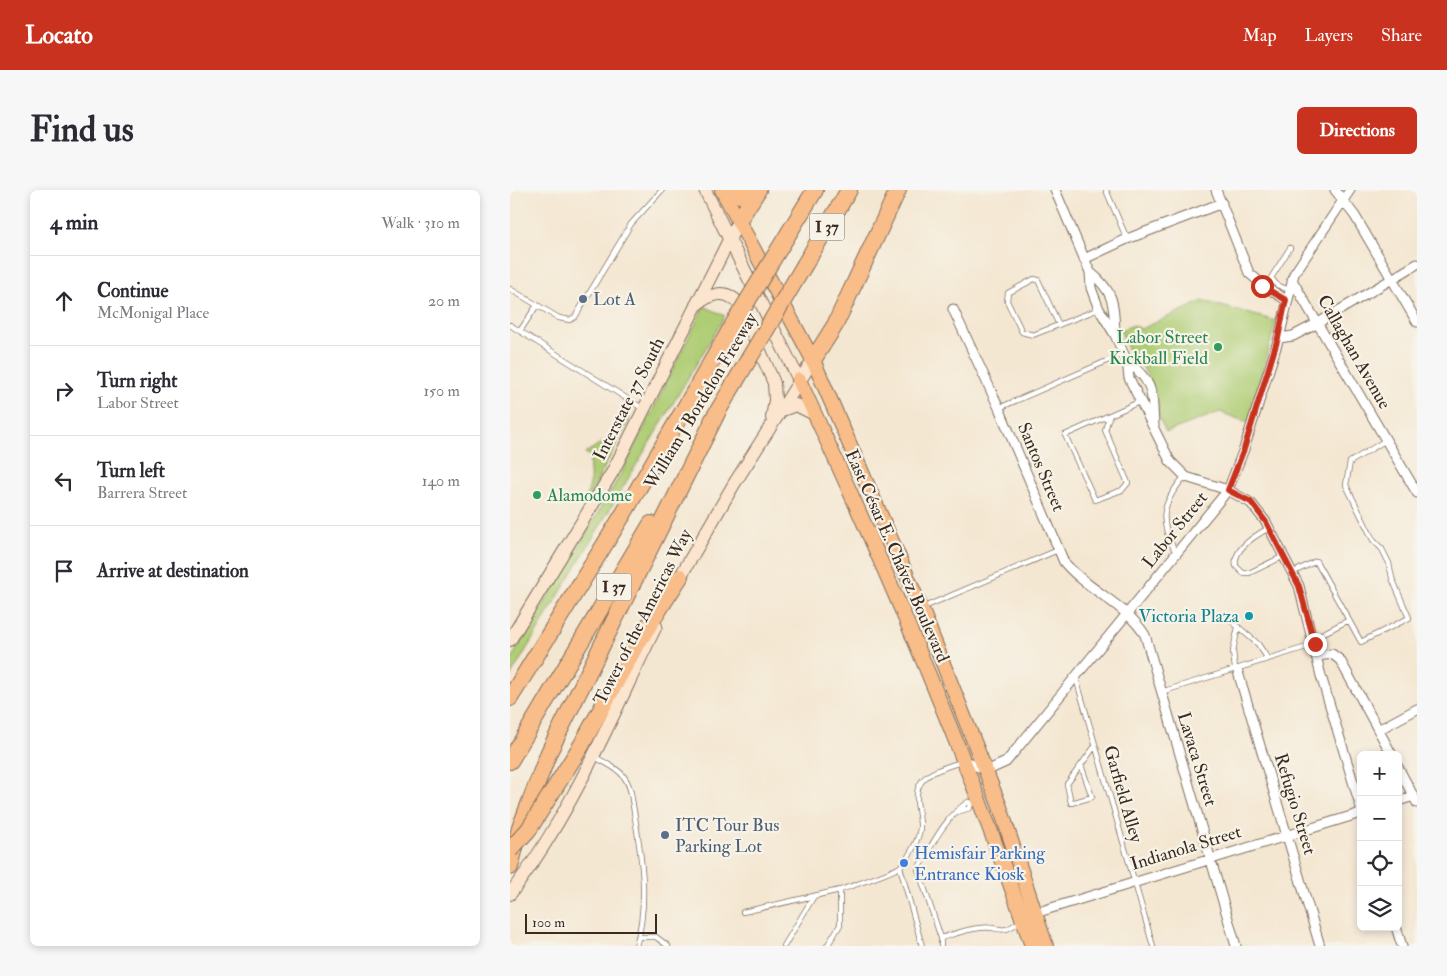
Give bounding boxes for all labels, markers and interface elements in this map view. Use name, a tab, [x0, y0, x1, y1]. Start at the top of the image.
text: Locato	[25, 20, 93, 51]
text: Map	[1243, 24, 1277, 47]
text: Layers	[1305, 24, 1353, 47]
text: Share	[1381, 24, 1422, 47]
button: Directions	[1297, 107, 1417, 154]
text: Find us	[30, 108, 134, 152]
text: 4 min	[50, 209, 98, 236]
text: Walk · 310 m	[381, 213, 460, 233]
road number: I 37	[810, 214, 844, 241]
route start	[1251, 275, 1274, 298]
text: Continue	[97, 279, 168, 303]
icon: ahead	[50, 287, 78, 315]
place label: Lot A	[593, 288, 636, 311]
text: 20 m	[428, 291, 460, 311]
street label: Callaghan Avenue	[1312, 291, 1396, 414]
marker: Lot A	[577, 293, 589, 305]
text: McMonigal Place	[97, 303, 209, 323]
street label: William J Bordelon Freeway	[639, 308, 763, 494]
place label: Labor Street Kickball Field	[1109, 326, 1208, 370]
street label: Interstate 37 South	[588, 333, 670, 464]
marker: Labor Street Kickball Field	[1212, 341, 1224, 353]
text: Turn right	[97, 369, 177, 393]
icon: right	[50, 377, 78, 405]
text: 150 m	[423, 381, 460, 401]
text: Labor Street	[97, 393, 179, 413]
street label: Santos Street	[1012, 419, 1070, 515]
street label: East César E. Chávez Boulevard	[840, 446, 955, 666]
text: Turn left	[97, 459, 165, 483]
icon: left	[50, 467, 78, 495]
text: 140 m	[422, 471, 460, 491]
text: Barrera Street	[97, 483, 187, 503]
place label: Alamodome	[546, 484, 632, 507]
street label: Labor Street	[1137, 487, 1213, 573]
marker: Alamodome	[531, 489, 543, 501]
street label: Tower of the Americas Way	[589, 524, 698, 709]
icon: arrive	[50, 557, 78, 585]
text: Arrive at destination	[97, 559, 249, 583]
road number: I 37	[596, 574, 632, 601]
place label: Victoria Plaza	[1139, 605, 1240, 628]
marker: Victoria Plaza	[1243, 610, 1255, 622]
route end	[1304, 633, 1327, 656]
street label: Lavaca Street	[1172, 709, 1222, 809]
street label: Garfield Alley	[1098, 743, 1148, 846]
street label: Refugio Street	[1269, 751, 1321, 858]
map controls	[1357, 751, 1402, 931]
button: +	[1357, 751, 1402, 796]
button: −	[1357, 796, 1402, 841]
place label: ITC Tour Bus Parking Lot	[675, 814, 779, 858]
street label: Indianola Street	[1128, 820, 1244, 876]
marker: ITC Tour Bus Parking Lot	[659, 829, 671, 841]
button: locate	[1357, 841, 1402, 886]
place label: Hemisfair Parking Entrance Kiosk	[914, 842, 1046, 886]
marker: Hemisfair Parking Entrance Kiosk	[898, 857, 910, 869]
button: layers	[1357, 886, 1402, 931]
scale bar	[525, 911, 658, 934]
text: 100 m	[532, 914, 565, 931]

